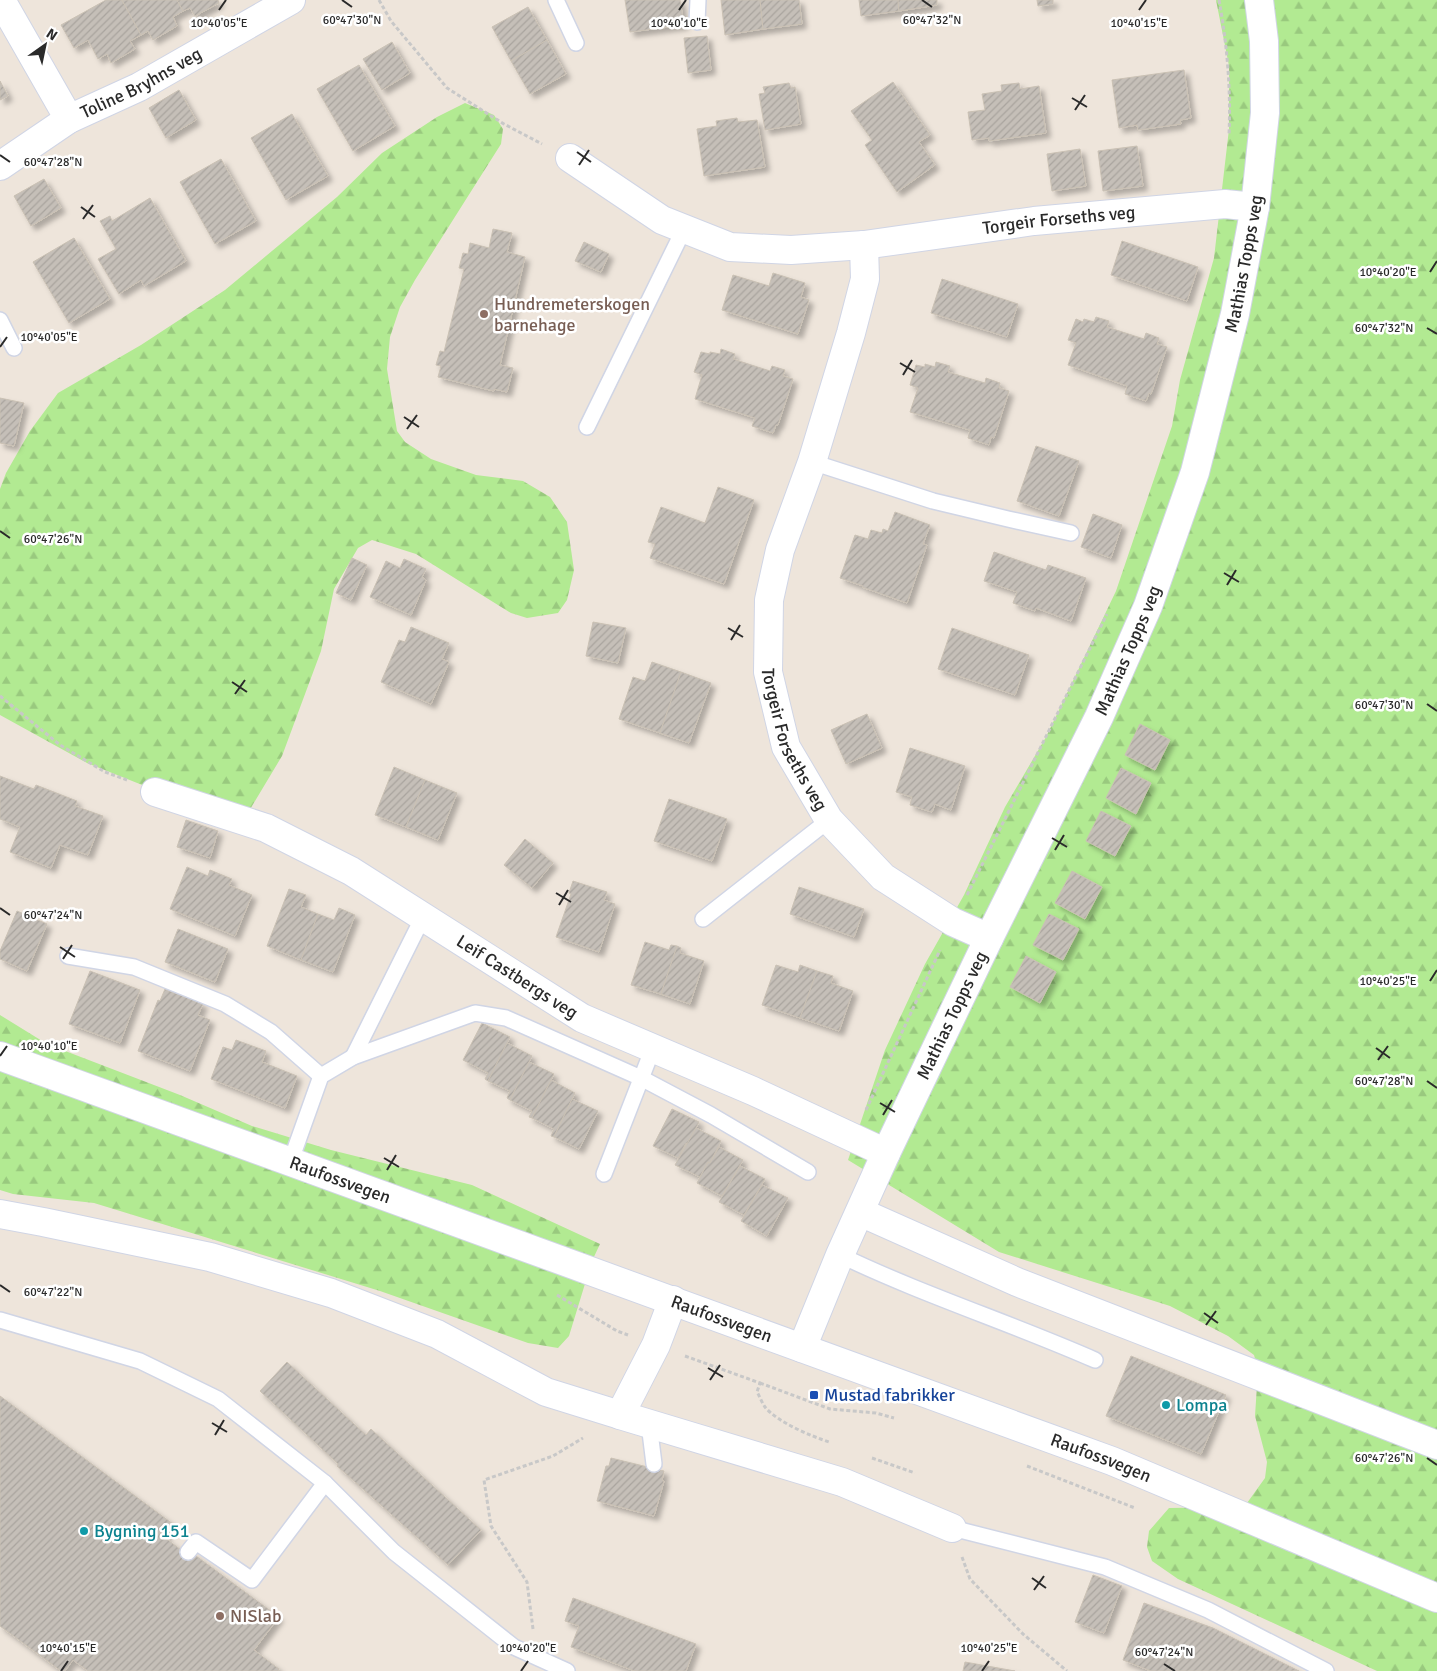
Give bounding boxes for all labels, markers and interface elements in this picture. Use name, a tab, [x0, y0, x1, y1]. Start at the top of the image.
text: 60°47'30"N	[323, 13, 381, 28]
text: 60°47'32"N	[903, 13, 961, 28]
text: 10°40'05"E	[190, 16, 248, 31]
text: 10°40'10"E	[650, 16, 708, 31]
text: 10°40'15"E	[1110, 16, 1168, 31]
north arrow	[20, 20, 70, 70]
text: N	[43, 25, 61, 44]
street label: Toline Bryhns veg	[77, 42, 206, 123]
text: 60°47'28"N	[24, 155, 82, 170]
street label: Mathias Topps veg	[1220, 194, 1267, 335]
street label: Torgeir Forseths veg	[981, 201, 1136, 239]
text: 10°40'20"E	[1359, 265, 1417, 280]
place label: Hundremeterskogen barnehage	[494, 293, 650, 336]
marker: Hundremeterskogen barnehage	[478, 308, 490, 320]
text: 60°47'32"N	[1355, 321, 1413, 336]
text: 10°40'05"E	[20, 330, 78, 345]
text: 60°47'26"N	[24, 532, 82, 547]
street label: Mathias Topps veg	[1090, 583, 1165, 719]
street label: Torgeir Forseths veg	[757, 668, 832, 815]
text: 60°47'30"N	[1355, 698, 1413, 713]
text: 60°47'24"N	[24, 908, 82, 923]
street label: Leif Castbergs veg	[452, 930, 582, 1024]
street label: Mathias Topps veg	[912, 948, 992, 1083]
text: 10°40'25"E	[1359, 974, 1417, 989]
text: 10°40'10"E	[20, 1039, 78, 1054]
text: 60°47'28"N	[1355, 1074, 1413, 1089]
street label: Raufossvegen	[287, 1151, 394, 1208]
text: 60°47'22"N	[24, 1285, 82, 1300]
street label: Raufossvegen	[668, 1290, 775, 1347]
place label: Mustad fabrikker	[824, 1384, 955, 1406]
marker: Mustad fabrikker	[808, 1389, 820, 1401]
place label: Lompa	[1176, 1394, 1227, 1416]
marker: Lompa	[1160, 1399, 1172, 1411]
street label: Raufossvegen	[1048, 1429, 1155, 1487]
text: 60°47'26"N	[1355, 1451, 1413, 1466]
place label: Bygning 151	[94, 1520, 190, 1542]
marker: Bygning 151	[78, 1525, 90, 1537]
place label: NISlab	[230, 1605, 281, 1627]
marker: NISlab	[214, 1610, 226, 1622]
text: 10°40'15"E	[39, 1641, 97, 1656]
text: 10°40'20"E	[499, 1641, 557, 1656]
text: 10°40'25"E	[960, 1641, 1018, 1656]
text: 60°47'24"N	[1135, 1645, 1193, 1660]

